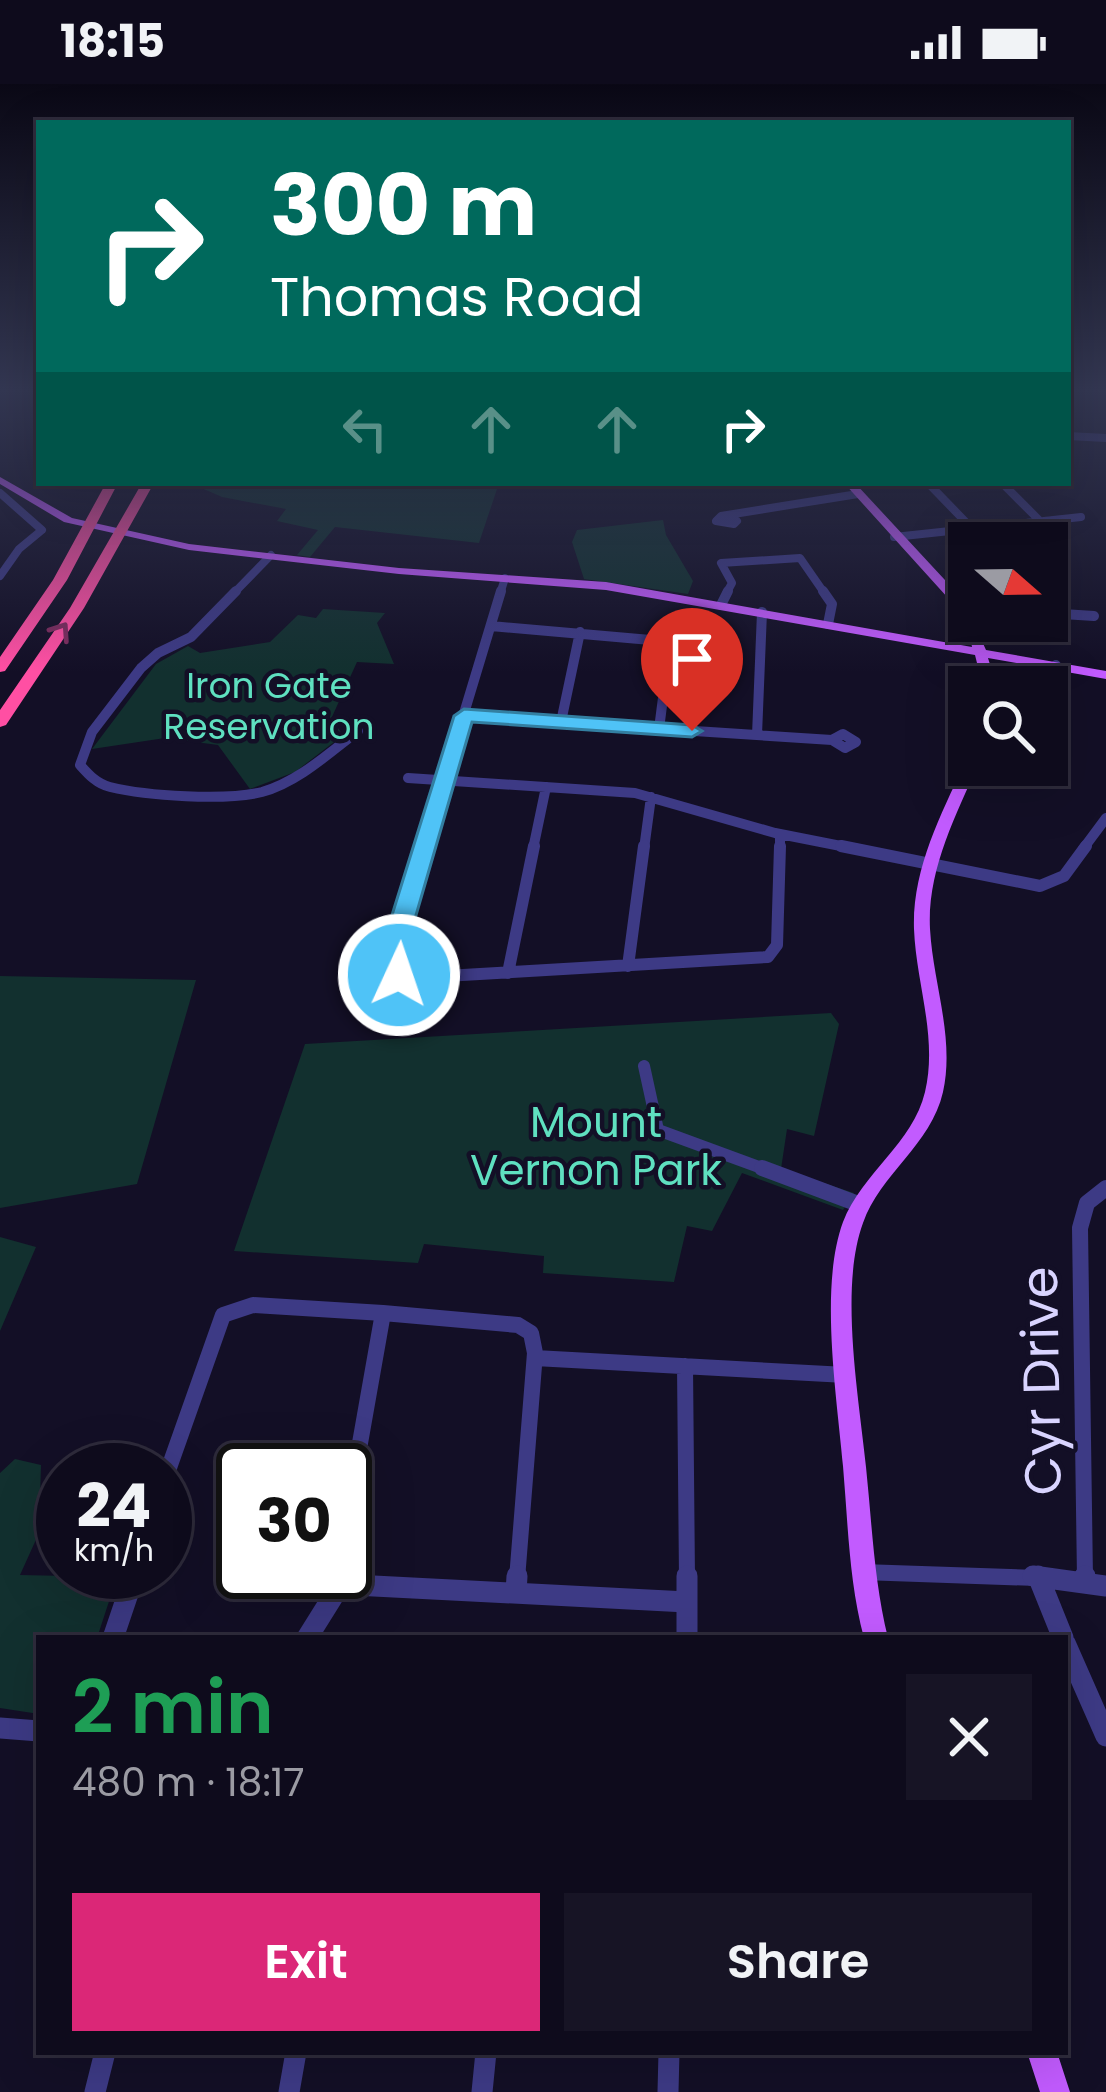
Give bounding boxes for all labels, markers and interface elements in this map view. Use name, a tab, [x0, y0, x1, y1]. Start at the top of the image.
text: 18:15	[60, 10, 165, 73]
text: 300 m	[270, 147, 537, 264]
icon: right	[72, 168, 228, 324]
text: Thomas Road	[270, 259, 643, 335]
icon: left	[332, 396, 398, 462]
icon: ahead	[458, 396, 524, 462]
icon: ahead	[584, 396, 650, 462]
icon: right	[710, 396, 776, 462]
north arrow	[948, 522, 1068, 642]
map controls	[948, 522, 1068, 786]
pin	[641, 608, 743, 731]
one-way arrow	[47, 622, 69, 644]
icon: arrive	[659, 626, 725, 692]
park label: Iron Gate Reservation	[163, 660, 375, 752]
button: search	[948, 666, 1068, 786]
position arrow	[336, 912, 462, 1038]
park label: Mount Vernon Park	[470, 1093, 722, 1200]
street label: Cyr Drive	[1003, 1266, 1079, 1496]
speed limit sign: 30	[216, 1443, 372, 1599]
text: 24	[77, 1464, 151, 1548]
text: km/h	[74, 1529, 154, 1572]
text: 2 min	[72, 1657, 274, 1758]
button: close	[906, 1674, 1032, 1800]
text: 480 m · 18:17	[72, 1755, 304, 1810]
button: Exit	[72, 1893, 540, 2031]
button: Share	[564, 1893, 1032, 2031]

